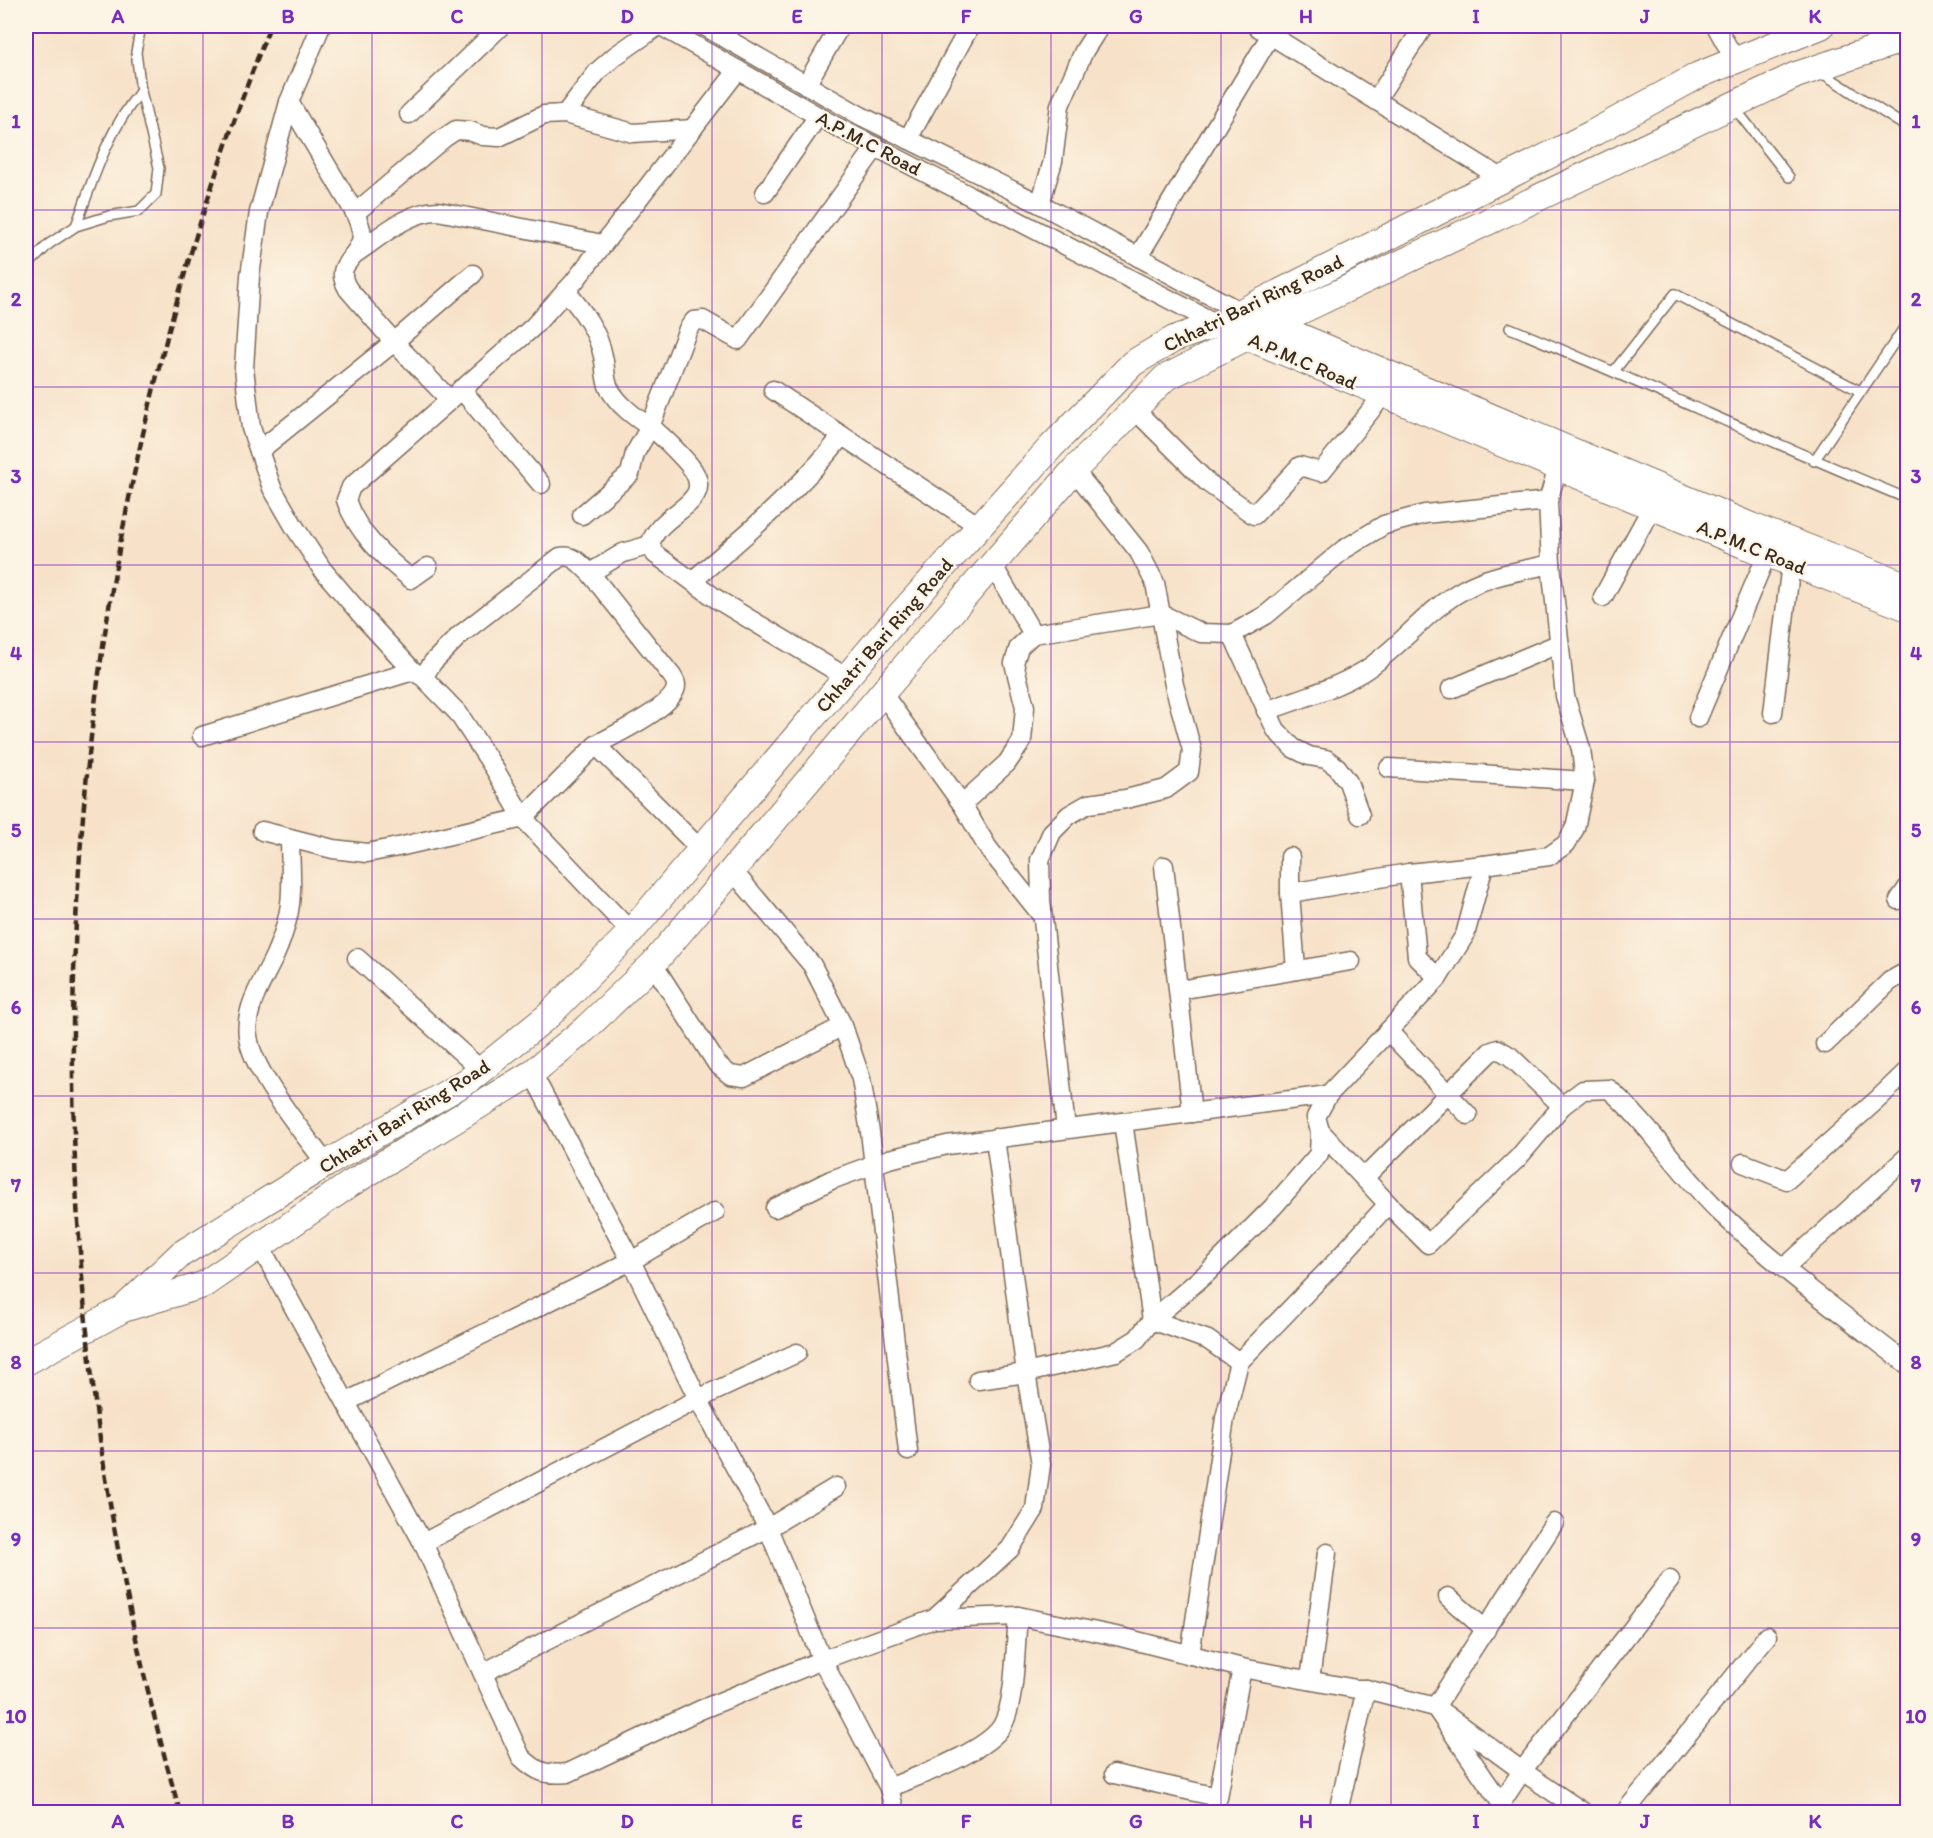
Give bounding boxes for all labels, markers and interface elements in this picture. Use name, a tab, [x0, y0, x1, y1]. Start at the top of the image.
text: A	[111, 4, 125, 28]
text: B	[282, 4, 295, 28]
text: C	[451, 4, 464, 28]
text: D	[620, 4, 634, 28]
text: E	[791, 4, 803, 28]
text: F	[961, 4, 972, 28]
text: G	[1129, 4, 1143, 28]
text: H	[1299, 4, 1313, 28]
text: I	[1472, 4, 1480, 28]
text: J	[1639, 4, 1650, 28]
text: K	[1809, 4, 1823, 28]
street label: A.P.M.C Road	[812, 105, 926, 181]
text: 1	[11, 109, 21, 133]
text: 1	[1911, 109, 1921, 133]
street label: Chhatri Bari Ring Road	[1159, 249, 1347, 357]
text: 2	[11, 287, 22, 311]
text: 2	[1911, 287, 1922, 311]
street label: A.P.M.C Road	[1245, 327, 1361, 395]
text: 3	[11, 464, 22, 488]
text: 3	[1911, 464, 1922, 488]
street label: A.P.M.C Road	[1694, 514, 1810, 580]
street label: Chhatri Bari Ring Road	[810, 553, 958, 717]
text: 4	[10, 641, 22, 665]
text: 4	[1910, 641, 1922, 665]
text: 5	[11, 818, 22, 842]
text: 5	[1911, 818, 1922, 842]
text: 6	[11, 995, 22, 1019]
text: 6	[1911, 995, 1922, 1019]
street label: Chhatri Bari Ring Road	[314, 1053, 494, 1178]
text: 7	[10, 1173, 21, 1197]
text: 7	[1910, 1173, 1921, 1197]
text: 8	[11, 1350, 22, 1374]
text: 8	[1911, 1350, 1922, 1374]
text: 9	[11, 1527, 21, 1551]
text: 9	[1911, 1527, 1921, 1551]
text: 10	[5, 1704, 27, 1728]
text: 10	[1905, 1704, 1927, 1728]
text: A	[111, 1809, 125, 1833]
text: B	[282, 1809, 295, 1833]
text: C	[451, 1809, 464, 1833]
text: D	[620, 1809, 634, 1833]
text: E	[791, 1809, 803, 1833]
text: F	[961, 1809, 972, 1833]
text: G	[1129, 1809, 1143, 1833]
text: H	[1299, 1809, 1313, 1833]
text: I	[1472, 1809, 1480, 1833]
text: J	[1639, 1809, 1650, 1833]
text: K	[1809, 1809, 1823, 1833]

